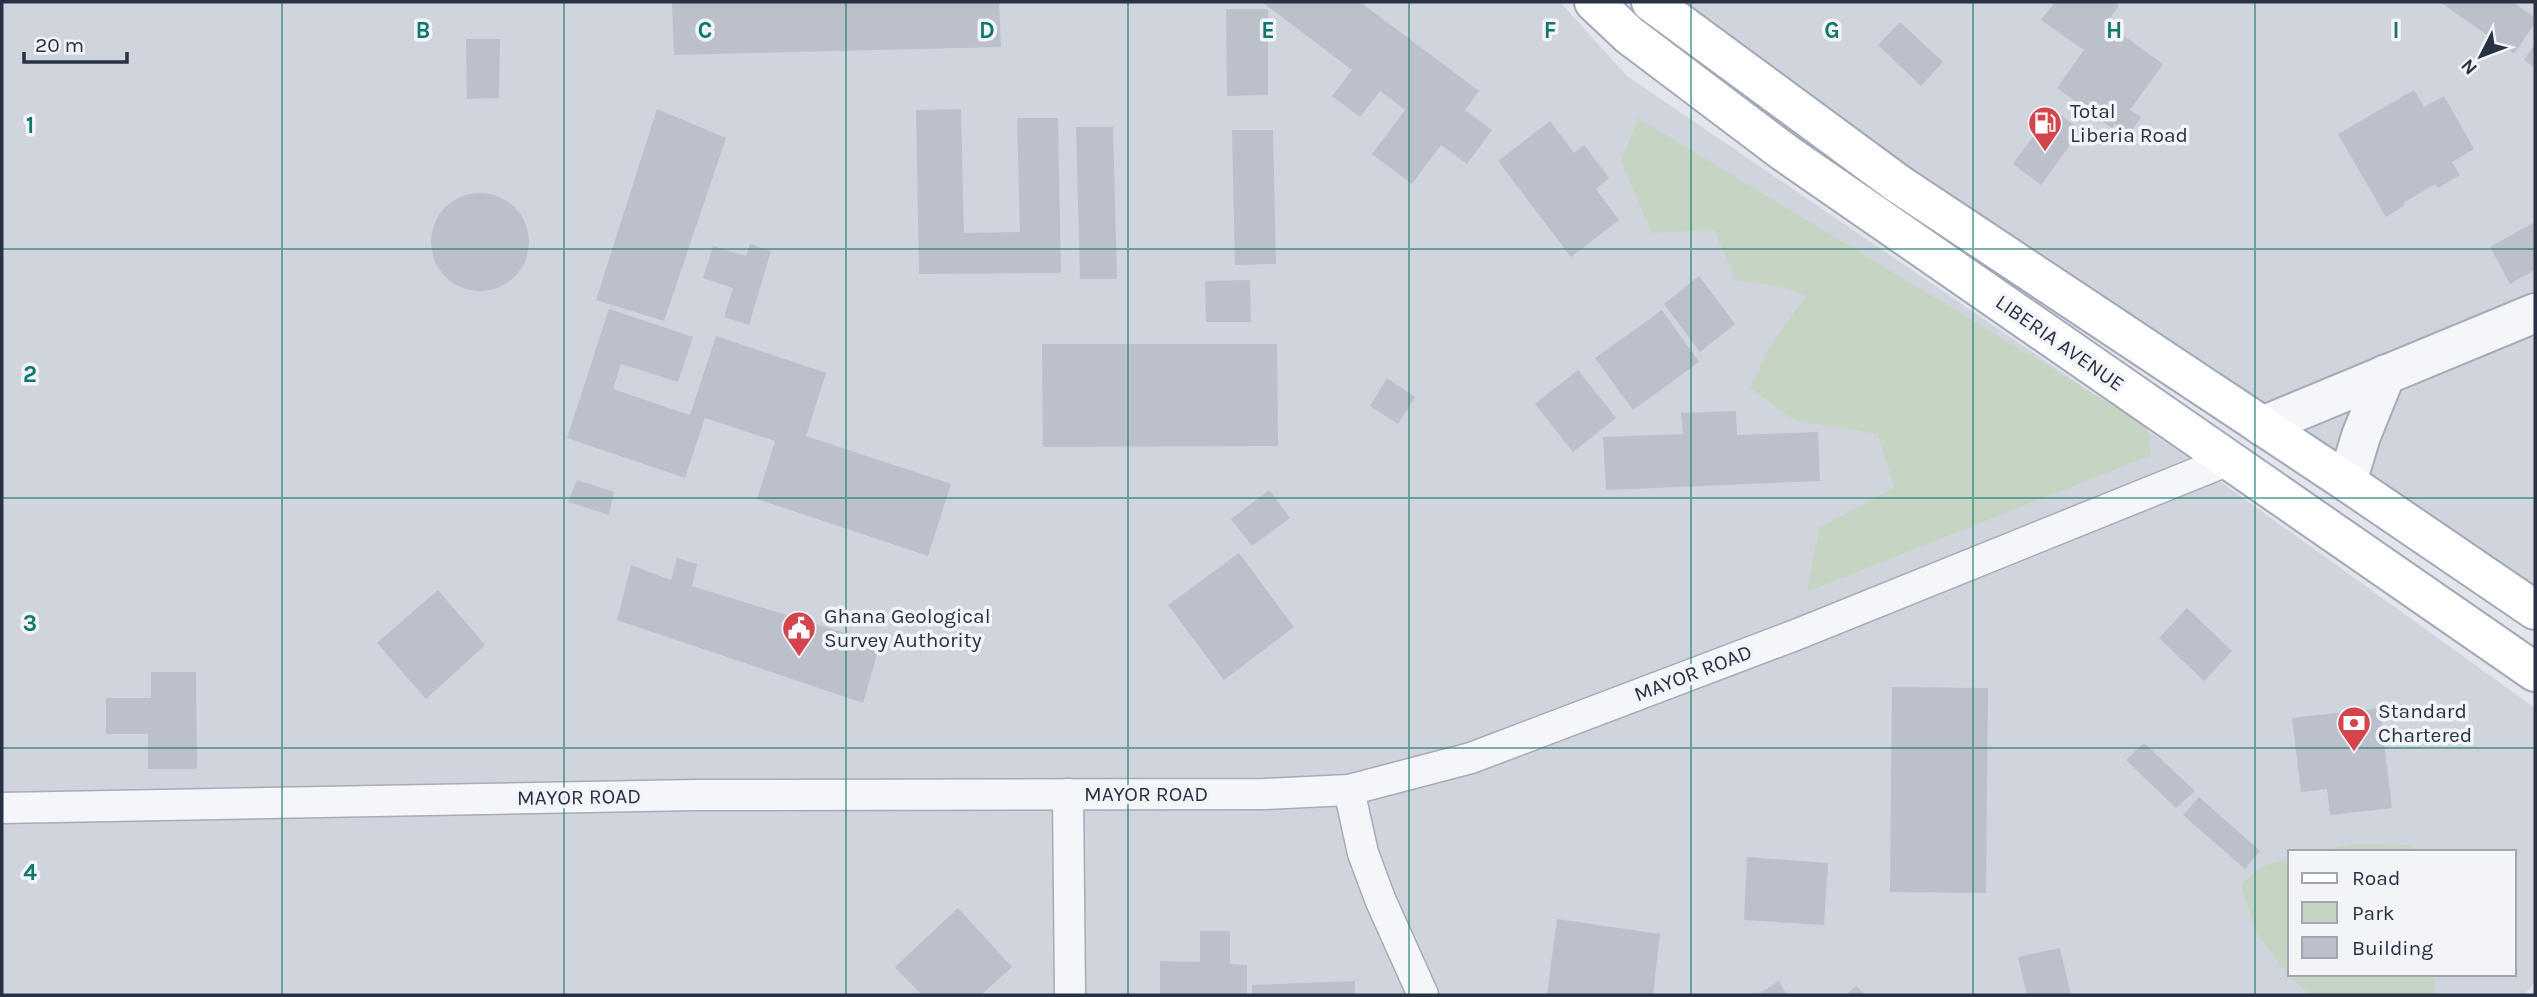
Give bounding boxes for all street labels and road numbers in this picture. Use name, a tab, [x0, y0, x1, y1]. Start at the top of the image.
street label: LIBERIA AVENUE	[1991, 290, 2129, 396]
street label: MAYOR ROAD	[1631, 640, 1755, 706]
street label: MAYOR ROAD	[1084, 782, 1208, 806]
street label: MAYOR ROAD	[517, 784, 641, 810]

